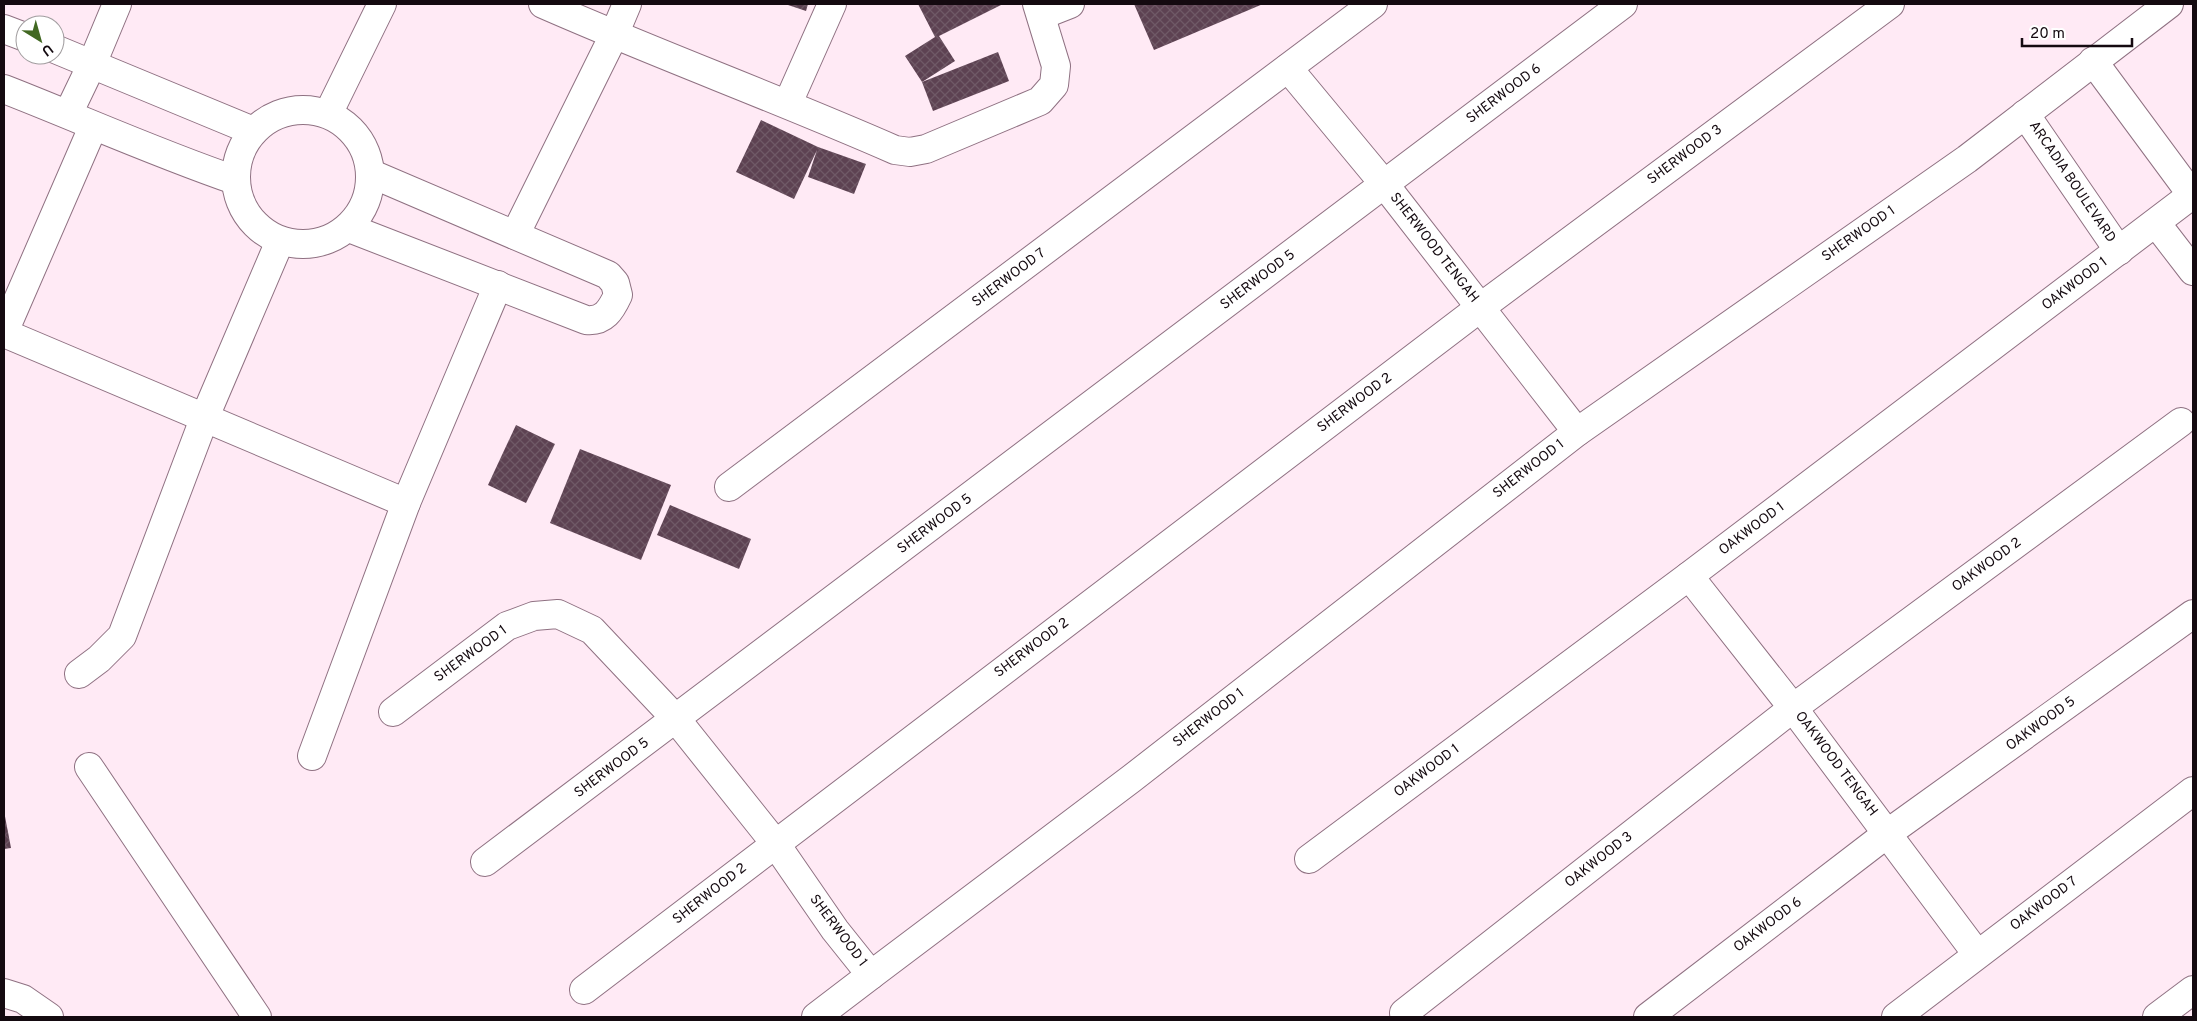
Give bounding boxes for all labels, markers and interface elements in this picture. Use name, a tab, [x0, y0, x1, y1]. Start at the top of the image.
north arrow	[15, 15, 65, 65]
scale bar	[2022, 15, 2132, 47]
text: 20 m	[2030, 25, 2065, 44]
text: U	[38, 39, 56, 59]
street label: SHERWOOD 6	[1463, 60, 1545, 128]
street label: ARCADIA BOULEVARD	[2025, 118, 2119, 246]
street label: SHERWOOD 3	[1644, 121, 1726, 189]
street label: SHERWOOD TENGAH	[1386, 190, 1482, 306]
street label: SHERWOOD 1	[1819, 202, 1899, 266]
street label: SHERWOOD 7	[969, 245, 1049, 311]
street label: SHERWOOD 5	[1217, 246, 1299, 314]
street label: OAKWOOD 1	[2039, 254, 2111, 314]
street label: SHERWOOD 2	[1314, 369, 1396, 437]
street label: SHERWOOD 1	[1490, 436, 1568, 502]
street label: SHERWOOD 5	[894, 490, 976, 558]
street label: OAKWOOD 1	[1716, 499, 1788, 559]
street label: OAKWOOD 2	[1949, 534, 2025, 596]
street label: SHERWOOD 2	[991, 614, 1073, 682]
street label: SHERWOOD 1	[431, 622, 511, 686]
street label: SHERWOOD 1	[1170, 685, 1248, 751]
street label: OAKWOOD 5	[2003, 693, 2079, 755]
street label: OAKWOOD TENGAH	[1791, 708, 1881, 820]
street label: SHERWOOD 5	[571, 734, 653, 802]
street label: OAKWOOD 1	[1391, 741, 1463, 801]
street label: OAKWOOD 3	[1562, 828, 1636, 892]
street label: SHERWOOD 2	[670, 860, 750, 928]
street label: OAKWOOD 7	[2007, 873, 2081, 935]
street label: SHERWOOD 1	[805, 892, 871, 970]
street label: OAKWOOD 6	[1730, 894, 1806, 956]

